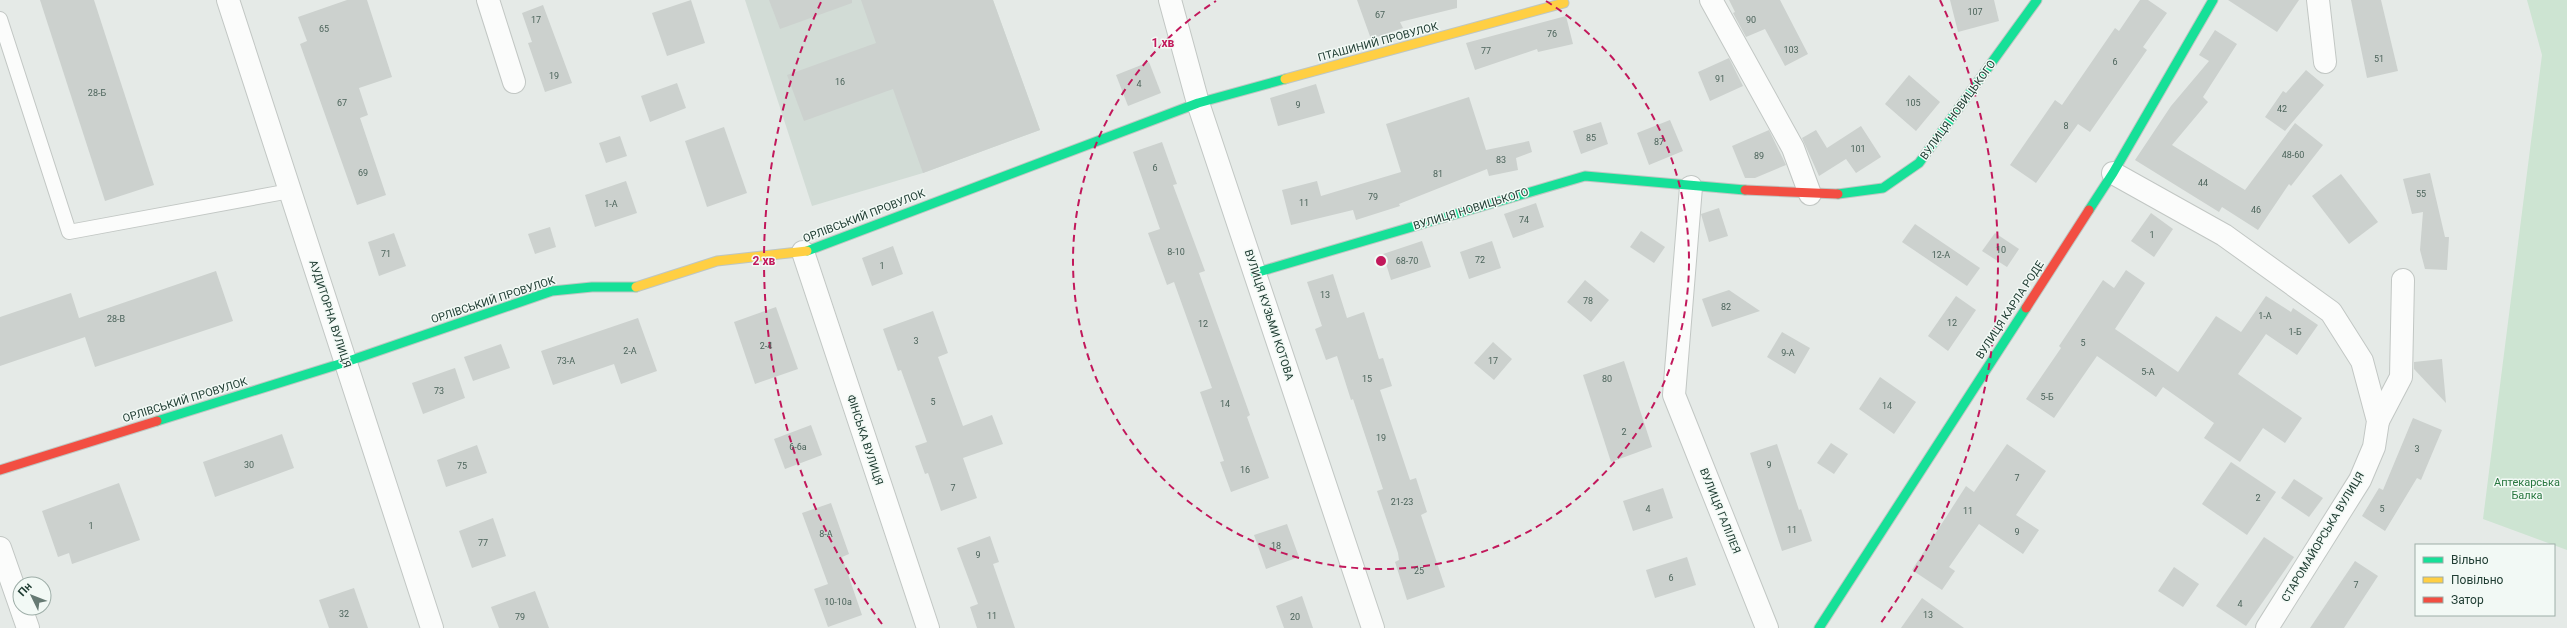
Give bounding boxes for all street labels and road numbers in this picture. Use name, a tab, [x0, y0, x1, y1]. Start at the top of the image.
street label: ПТАШИНИЙ ПРОВУЛОК	[1317, 19, 1440, 64]
street label: ВУЛИЦЯ НОВИЦЬКОГО	[1918, 58, 1998, 162]
street label: ВУЛИЦЯ НОВИЦЬКОГО	[1412, 185, 1530, 233]
street label: ОРЛІВСЬКИЙ ПРОВУЛОК	[801, 186, 928, 245]
street label: ВУЛИЦЯ КУЗЬМИ КОТОВА	[1242, 248, 1297, 383]
street label: АУДИТОРНА ВУЛИЦЯ	[306, 259, 354, 369]
street label: ВУЛИЦЯ КАРЛА РОДЕ	[1973, 259, 2047, 361]
street label: ОРЛІВСЬКИЙ ПРОВУЛОК	[429, 274, 558, 326]
street label: ОРЛІВСЬКИЙ ПРОВУЛОК	[121, 375, 250, 425]
street label: ФІНСЬКА ВУЛИЦЯ	[844, 393, 886, 487]
street label: ВУЛИЦЯ ГАЛІЛЕЯ	[1697, 466, 1743, 556]
street label: СТАРОМАЙОРСЬКА ВУЛИЦЯ	[2279, 470, 2367, 604]

